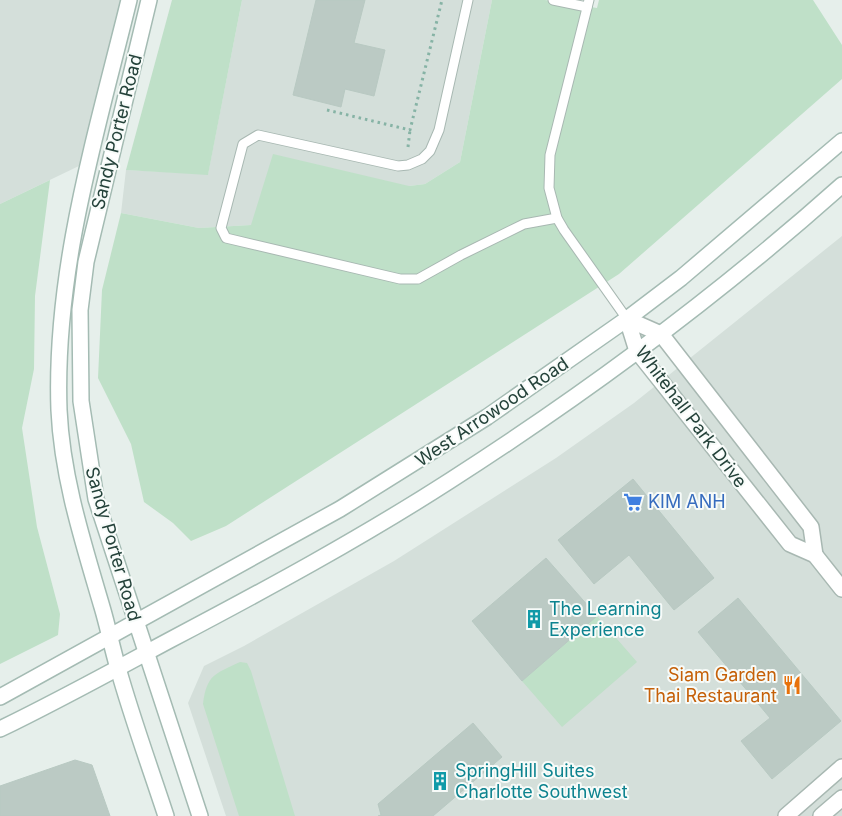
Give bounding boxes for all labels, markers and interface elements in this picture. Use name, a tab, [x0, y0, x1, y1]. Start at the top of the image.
street label: Sandy Porter Road	[87, 52, 146, 212]
street label: Whitehall Park Drive	[631, 342, 751, 492]
street label: West Arrowood Road	[411, 353, 572, 471]
street label: Sandy Porter Road	[81, 464, 146, 623]
supermarket icon: KIM ANH	[622, 491, 644, 513]
place label: KIM ANH	[648, 491, 726, 512]
place label: The Learning Experience	[549, 598, 662, 640]
building icon: The Learning Experience	[523, 608, 545, 630]
place label: Siam Garden Thai Restaurant	[644, 664, 777, 706]
restaurant icon: Siam Garden Thai Restaurant	[781, 674, 803, 696]
place label: SpringHill Suites Charlotte Southwest	[455, 760, 628, 802]
building icon: SpringHill Suites Charlotte Southwest	[429, 770, 451, 792]

